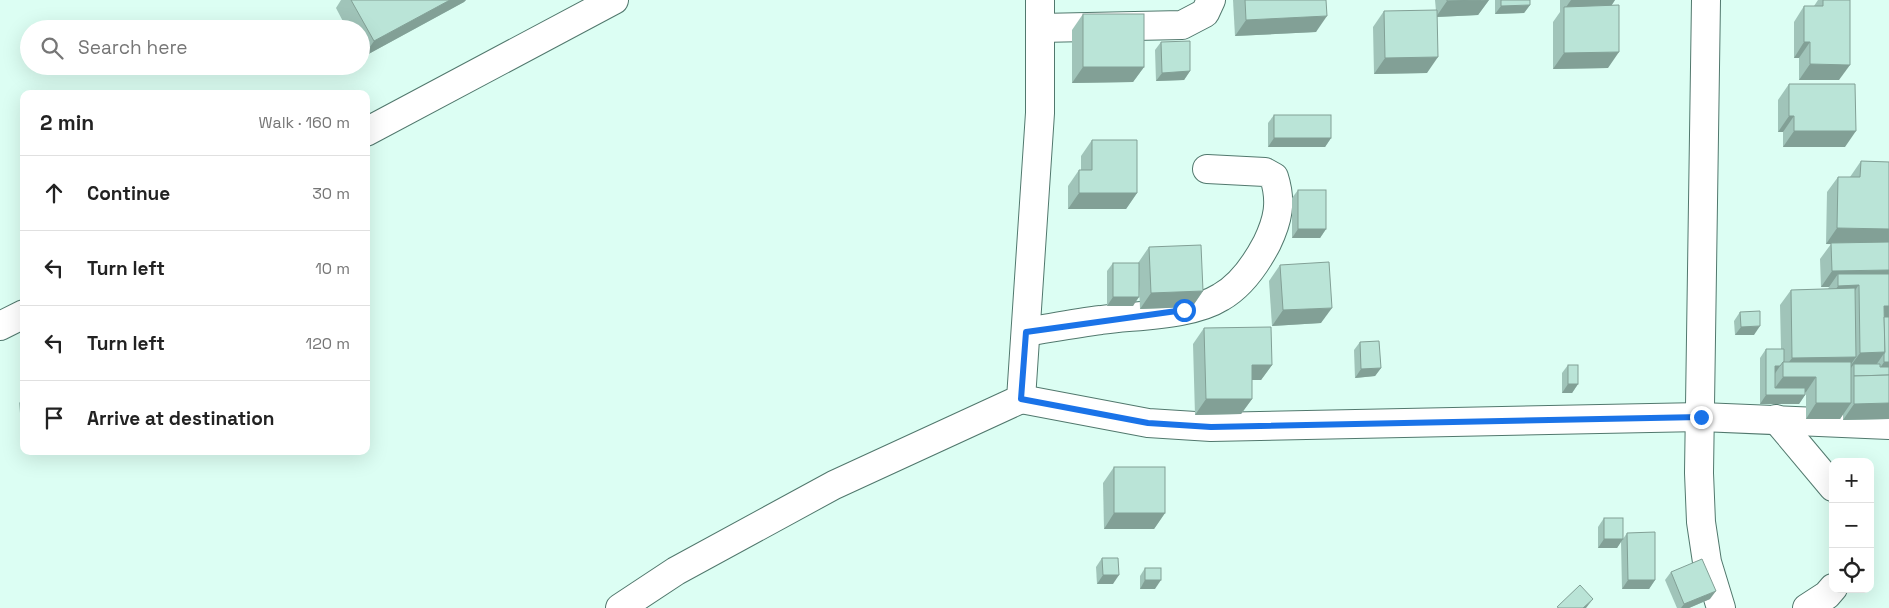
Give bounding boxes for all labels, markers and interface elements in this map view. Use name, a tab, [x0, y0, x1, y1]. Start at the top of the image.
search box	[20, 20, 370, 75]
icon: search	[38, 34, 66, 62]
text: Search here	[78, 35, 188, 60]
text: 2 min	[40, 109, 94, 136]
text: Walk · 160 m	[259, 112, 350, 133]
icon: ahead	[40, 179, 68, 207]
text: Continue	[87, 181, 170, 206]
text: 30 m	[312, 183, 350, 204]
icon: left	[40, 254, 68, 282]
text: Turn left	[87, 256, 165, 281]
text: 10 m	[315, 258, 350, 279]
route start	[1173, 299, 1196, 322]
icon: left	[40, 329, 68, 357]
text: Turn left	[87, 331, 165, 356]
text: 120 m	[306, 333, 350, 354]
icon: arrive	[40, 404, 68, 432]
text: Arrive at destination	[87, 406, 275, 431]
route end	[1690, 406, 1713, 429]
map controls	[1829, 458, 1874, 593]
button: +	[1829, 458, 1874, 503]
button: −	[1829, 503, 1874, 548]
button: locate	[1829, 548, 1874, 593]

